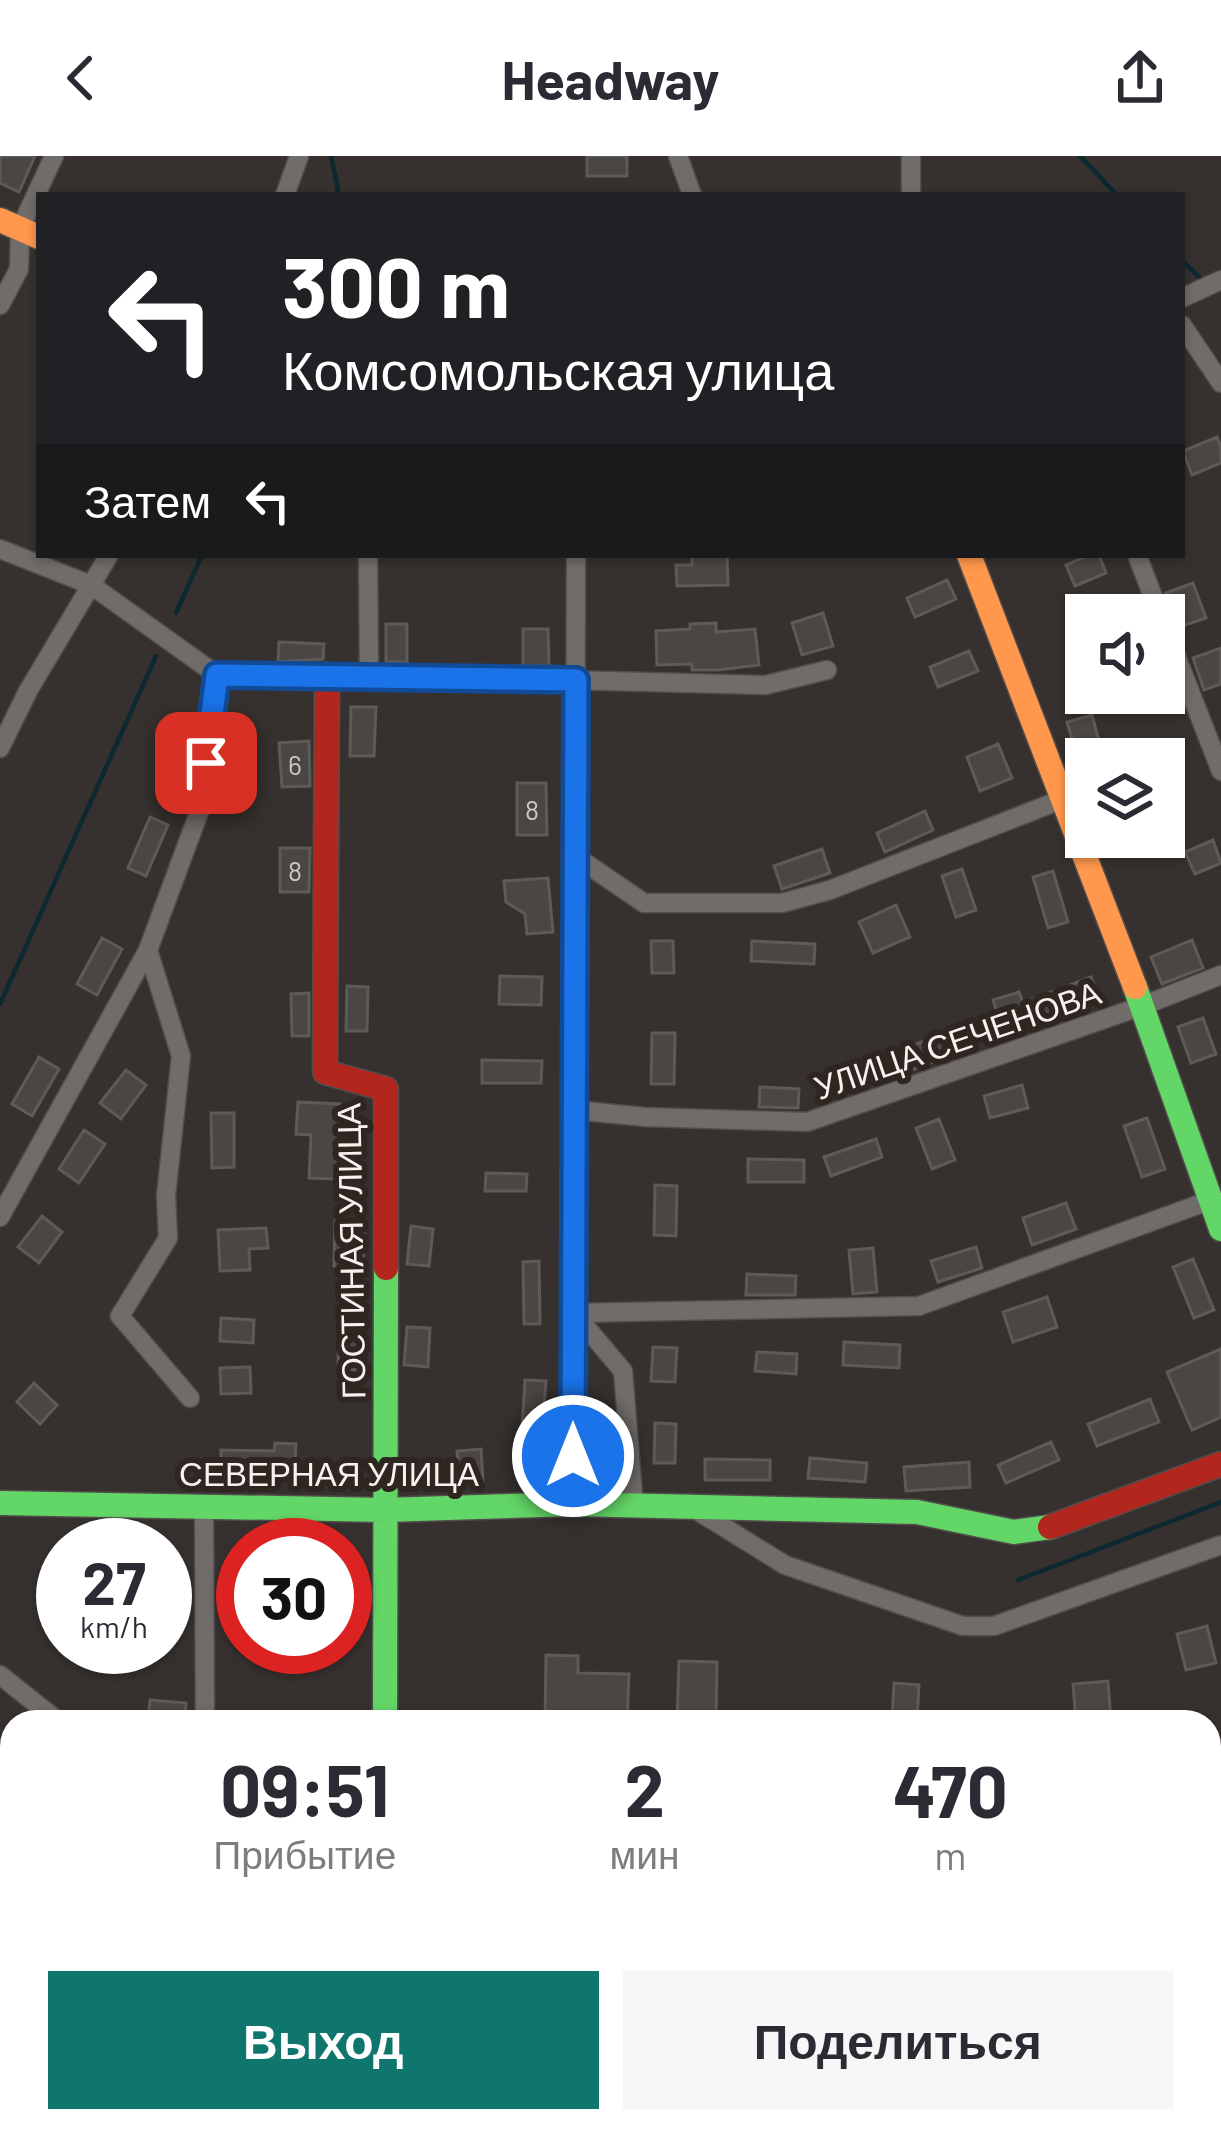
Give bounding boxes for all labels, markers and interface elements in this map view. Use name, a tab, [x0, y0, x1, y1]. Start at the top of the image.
icon: back	[48, 45, 114, 111]
icon: share	[1107, 45, 1173, 111]
text: Headway	[502, 46, 720, 111]
text: 300 m	[282, 234, 510, 335]
icon: left	[84, 240, 240, 396]
text: Комсомольская улица	[282, 336, 834, 401]
icon: left	[235, 468, 301, 534]
text: Затем	[84, 473, 211, 527]
map controls	[1065, 594, 1185, 858]
button: sound	[1065, 594, 1185, 714]
pin	[155, 712, 257, 814]
icon: arrive	[173, 730, 239, 796]
button: layers	[1065, 738, 1185, 858]
house number: 6	[288, 748, 302, 780]
house number: 8	[525, 793, 539, 825]
house number: 8	[288, 854, 302, 886]
street label: УЛИЦА СЕЧЕНОВА	[808, 971, 1106, 1107]
street label: ГОСТИНАЯ УЛИЦА	[327, 1103, 373, 1399]
position arrow	[510, 1393, 636, 1519]
street label: СЕВЕРНАЯ УЛИЦА	[179, 1453, 479, 1493]
speed limit sign: 30	[216, 1518, 372, 1674]
text: 27	[82, 1545, 146, 1617]
text: km/h	[80, 1608, 148, 1644]
text: 09:51	[220, 1745, 389, 1831]
text: 2	[624, 1745, 665, 1831]
text: 470	[893, 1746, 1008, 1832]
text: Прибытие	[213, 1830, 396, 1877]
text: мин	[609, 1830, 680, 1877]
text: m	[934, 1831, 966, 1878]
button: Выход	[48, 1971, 599, 2109]
button: Поделиться	[623, 1971, 1173, 2109]

